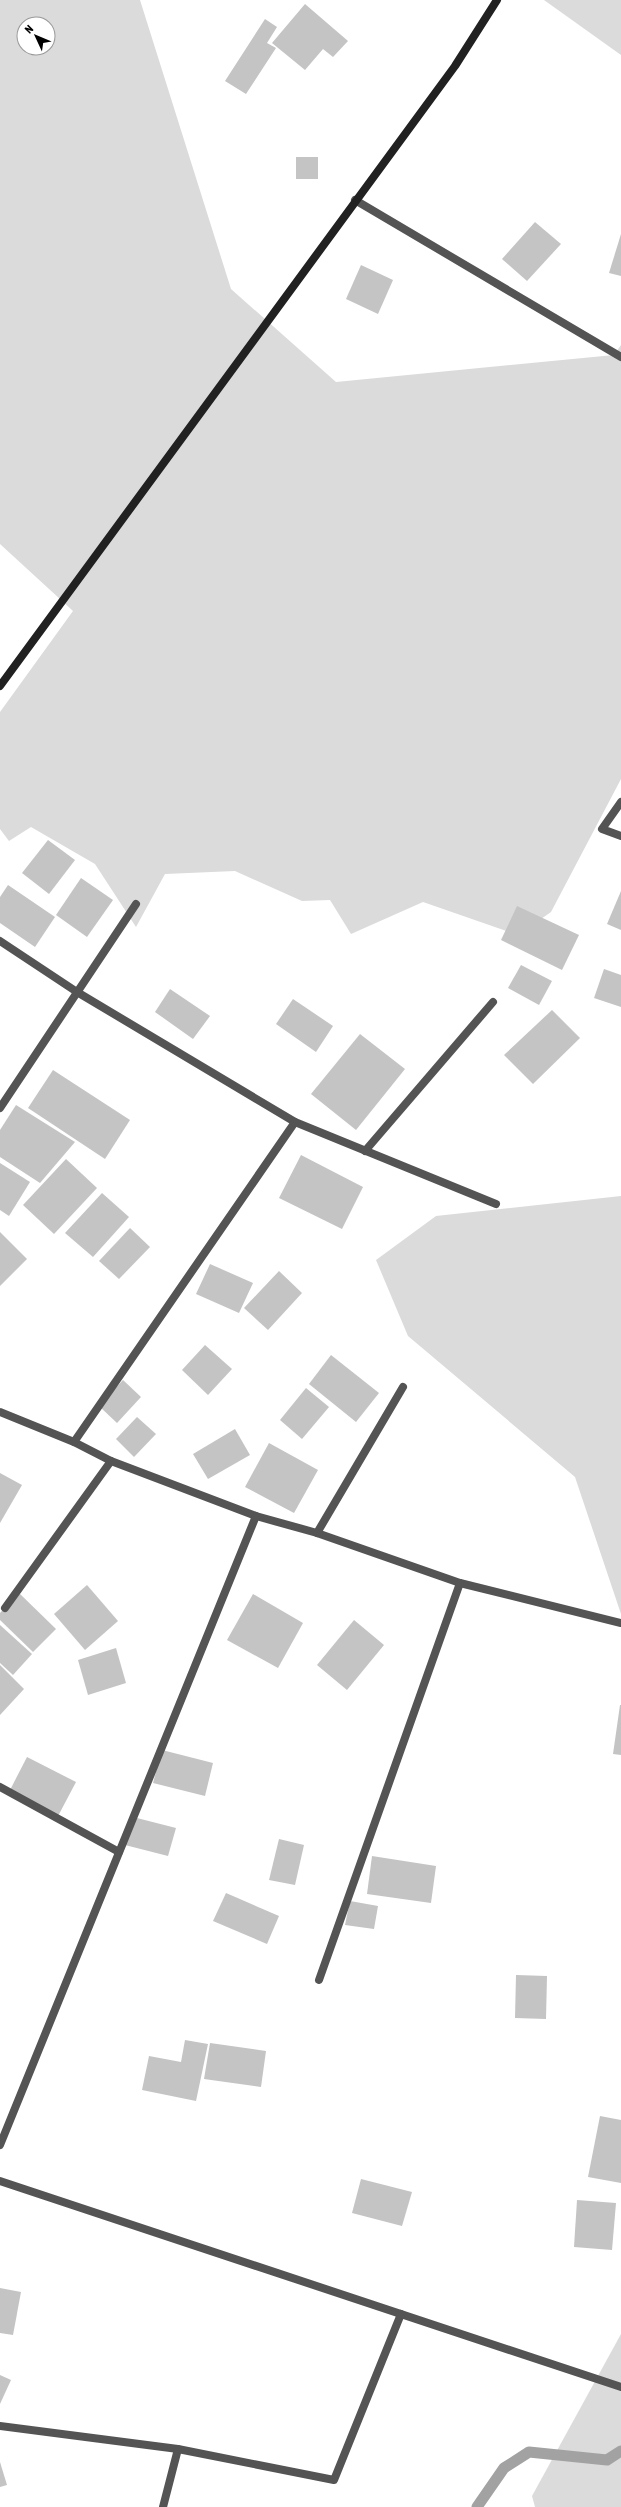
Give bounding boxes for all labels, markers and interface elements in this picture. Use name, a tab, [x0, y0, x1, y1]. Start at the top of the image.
north arrow	[16, 16, 56, 56]
text: N	[22, 23, 35, 36]

